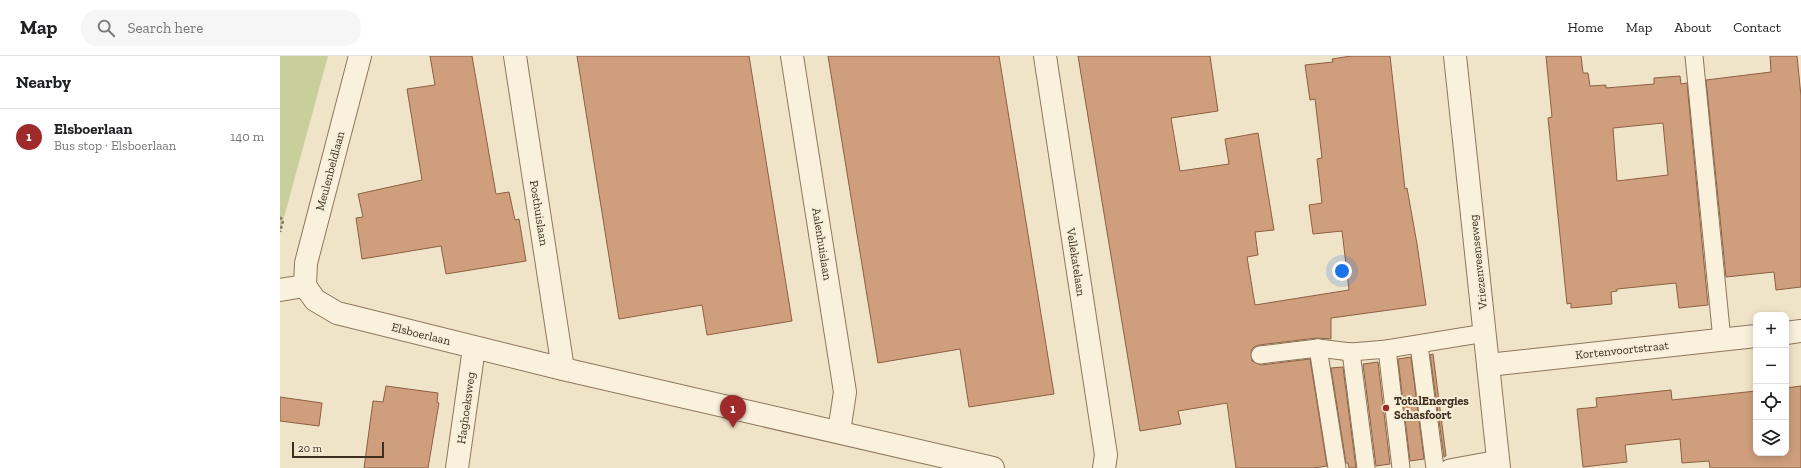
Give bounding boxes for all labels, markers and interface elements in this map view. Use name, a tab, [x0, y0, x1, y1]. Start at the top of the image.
search box	[81, 10, 361, 46]
text: Map	[20, 16, 57, 39]
icon: search	[95, 17, 117, 39]
text: Search here	[127, 19, 203, 37]
text: Home	[1568, 19, 1604, 36]
text: Map	[1626, 19, 1652, 36]
text: About	[1674, 19, 1711, 36]
text: Contact	[1733, 19, 1781, 36]
text: Nearby	[16, 72, 71, 92]
text: Elsboerlaan	[54, 120, 132, 138]
text: 1	[26, 129, 32, 144]
text: 140 m	[230, 129, 264, 144]
street label: Meulenbeldlaan	[313, 130, 347, 212]
text: Bus stop · Elsboerlaan	[54, 138, 176, 153]
street label: Posthuislaan	[527, 179, 551, 247]
street label: Aalenhuislaan	[809, 207, 835, 281]
street label: Vriezenveenseweg	[1466, 213, 1490, 311]
street label: Vellekatelaan	[1064, 226, 1088, 297]
your location	[1332, 261, 1352, 281]
map controls	[1753, 312, 1789, 456]
button: +	[1753, 312, 1789, 348]
street label: Elsboerlaan	[390, 320, 452, 348]
street label: Kortenvoortstraat	[1575, 338, 1670, 362]
button: −	[1753, 348, 1789, 384]
street label: Haghoeksweg	[454, 371, 478, 445]
button: locate	[1753, 384, 1789, 420]
place label: TotalEnergies Schasfoort	[1394, 394, 1469, 422]
pin: 1	[720, 395, 746, 428]
marker: TotalEnergies Schasfoort	[1381, 403, 1391, 413]
button: layers	[1753, 420, 1789, 456]
scale bar	[292, 440, 384, 459]
text: 20 m	[298, 442, 322, 455]

